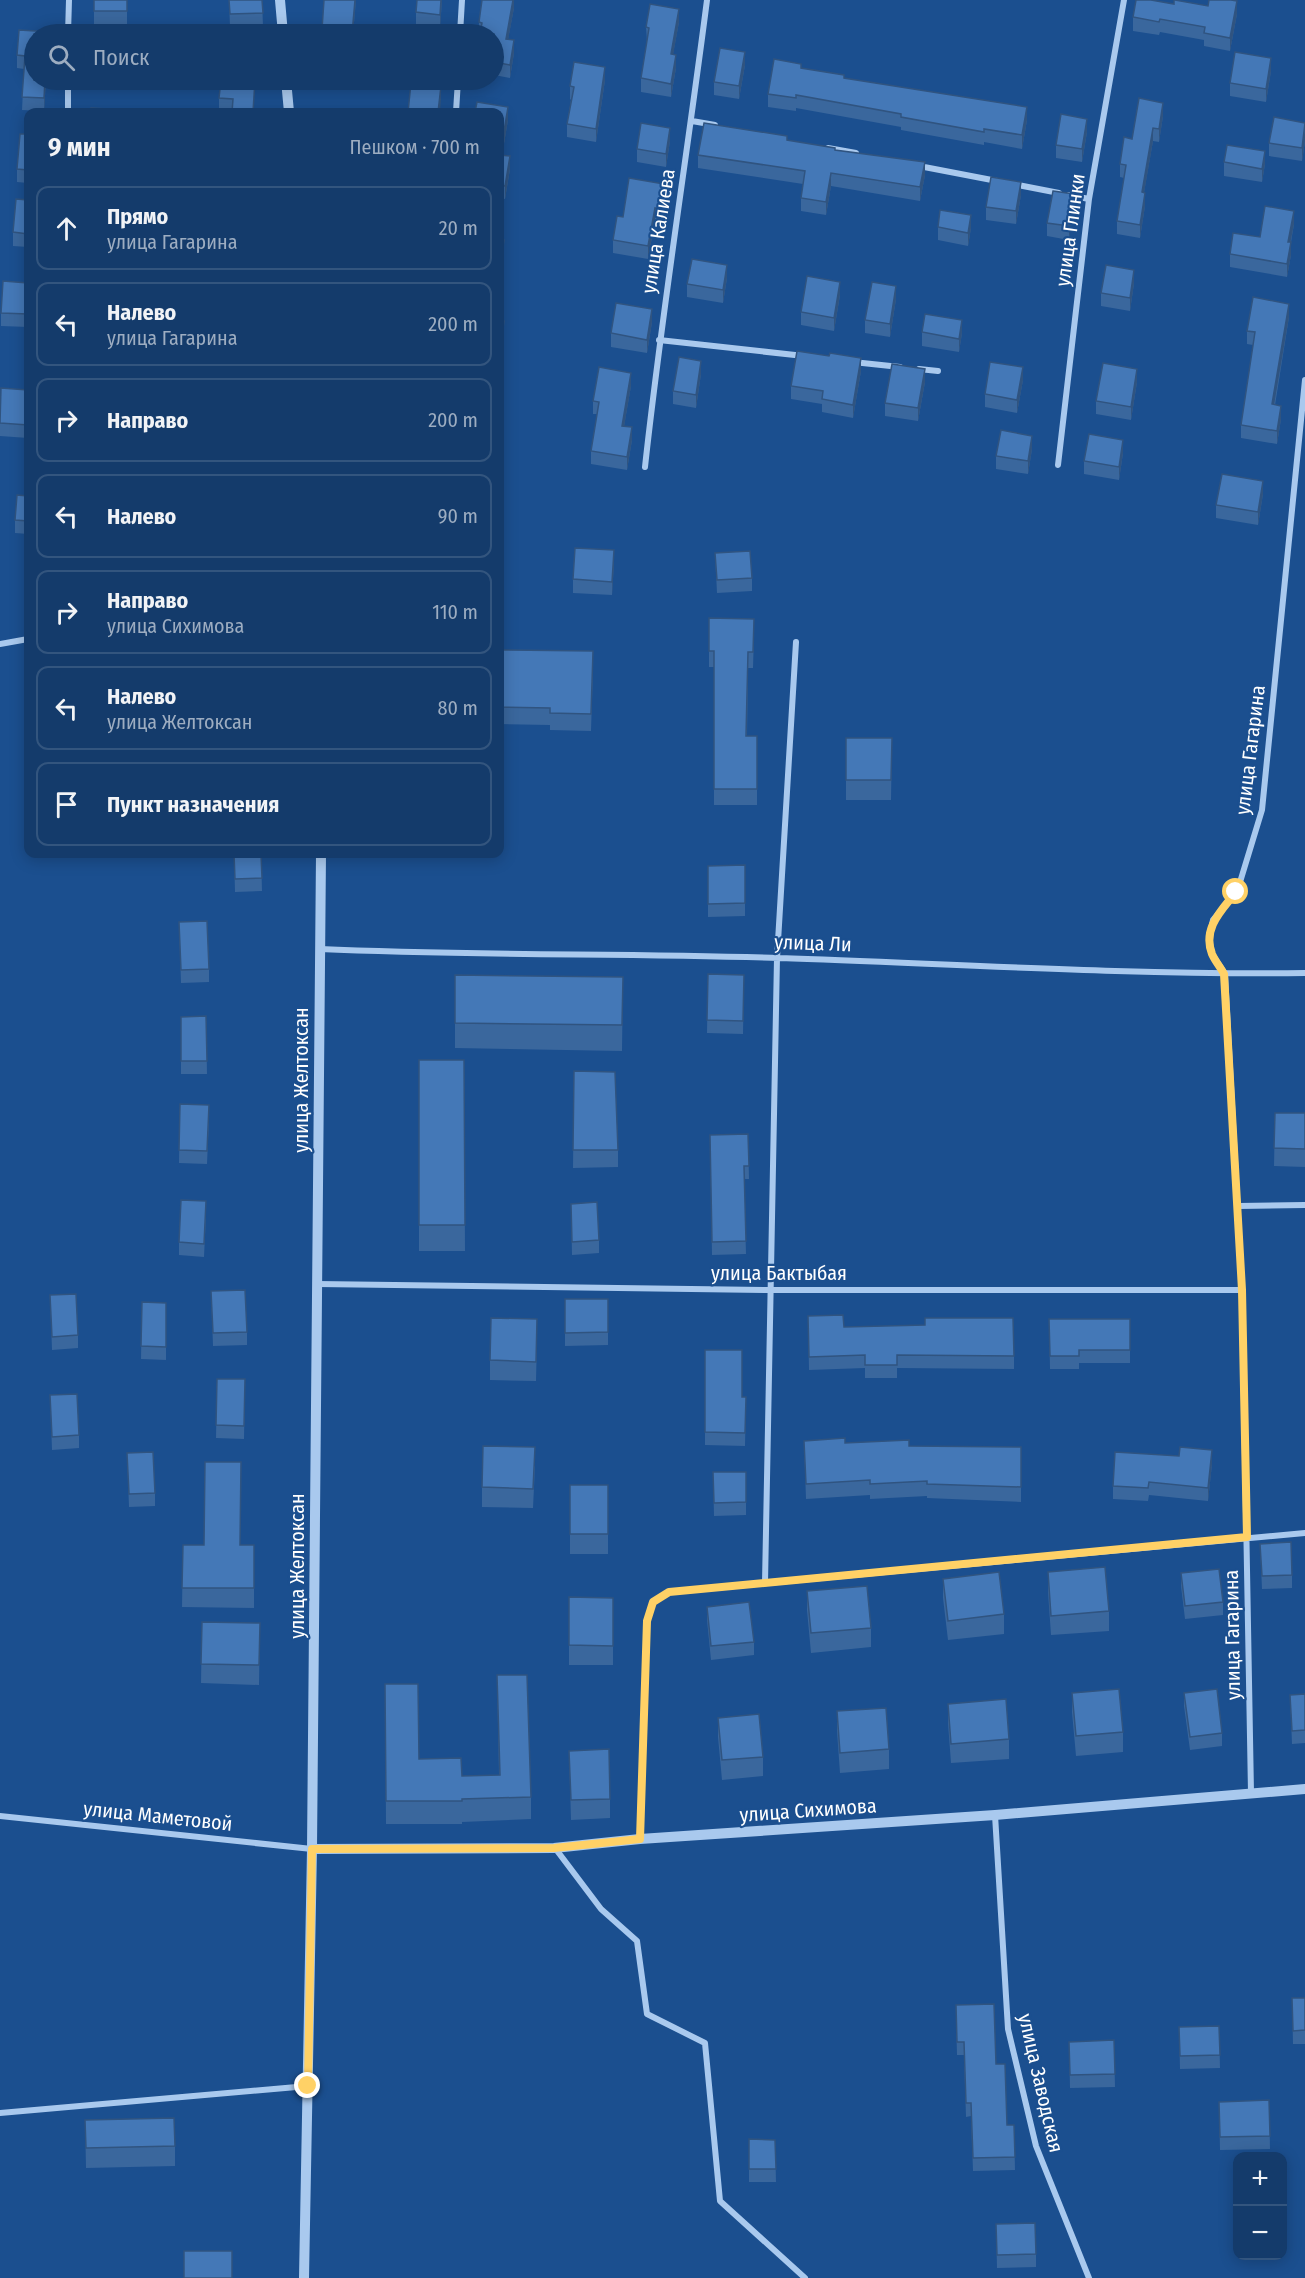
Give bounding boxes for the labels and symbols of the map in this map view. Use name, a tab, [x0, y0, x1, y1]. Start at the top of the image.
street label: улица Калиева	[636, 167, 680, 295]
street label: улица Глинки	[1050, 172, 1090, 288]
street label: улица Гагарина	[1230, 684, 1270, 816]
route start	[1222, 878, 1248, 904]
street label: улица Ли	[774, 930, 852, 956]
street label: улица Желтоксан	[289, 1007, 313, 1153]
street label: улица Бактыбая	[711, 1261, 847, 1285]
street label: улица Желтоксан	[285, 1493, 309, 1639]
street label: улица Гагарина	[1219, 1570, 1245, 1700]
street label: улица Сихимова	[739, 1793, 877, 1827]
street label: улица Маметовой	[82, 1796, 234, 1836]
street label: улица Заводская	[1013, 2011, 1069, 2155]
route end	[294, 2072, 320, 2098]

